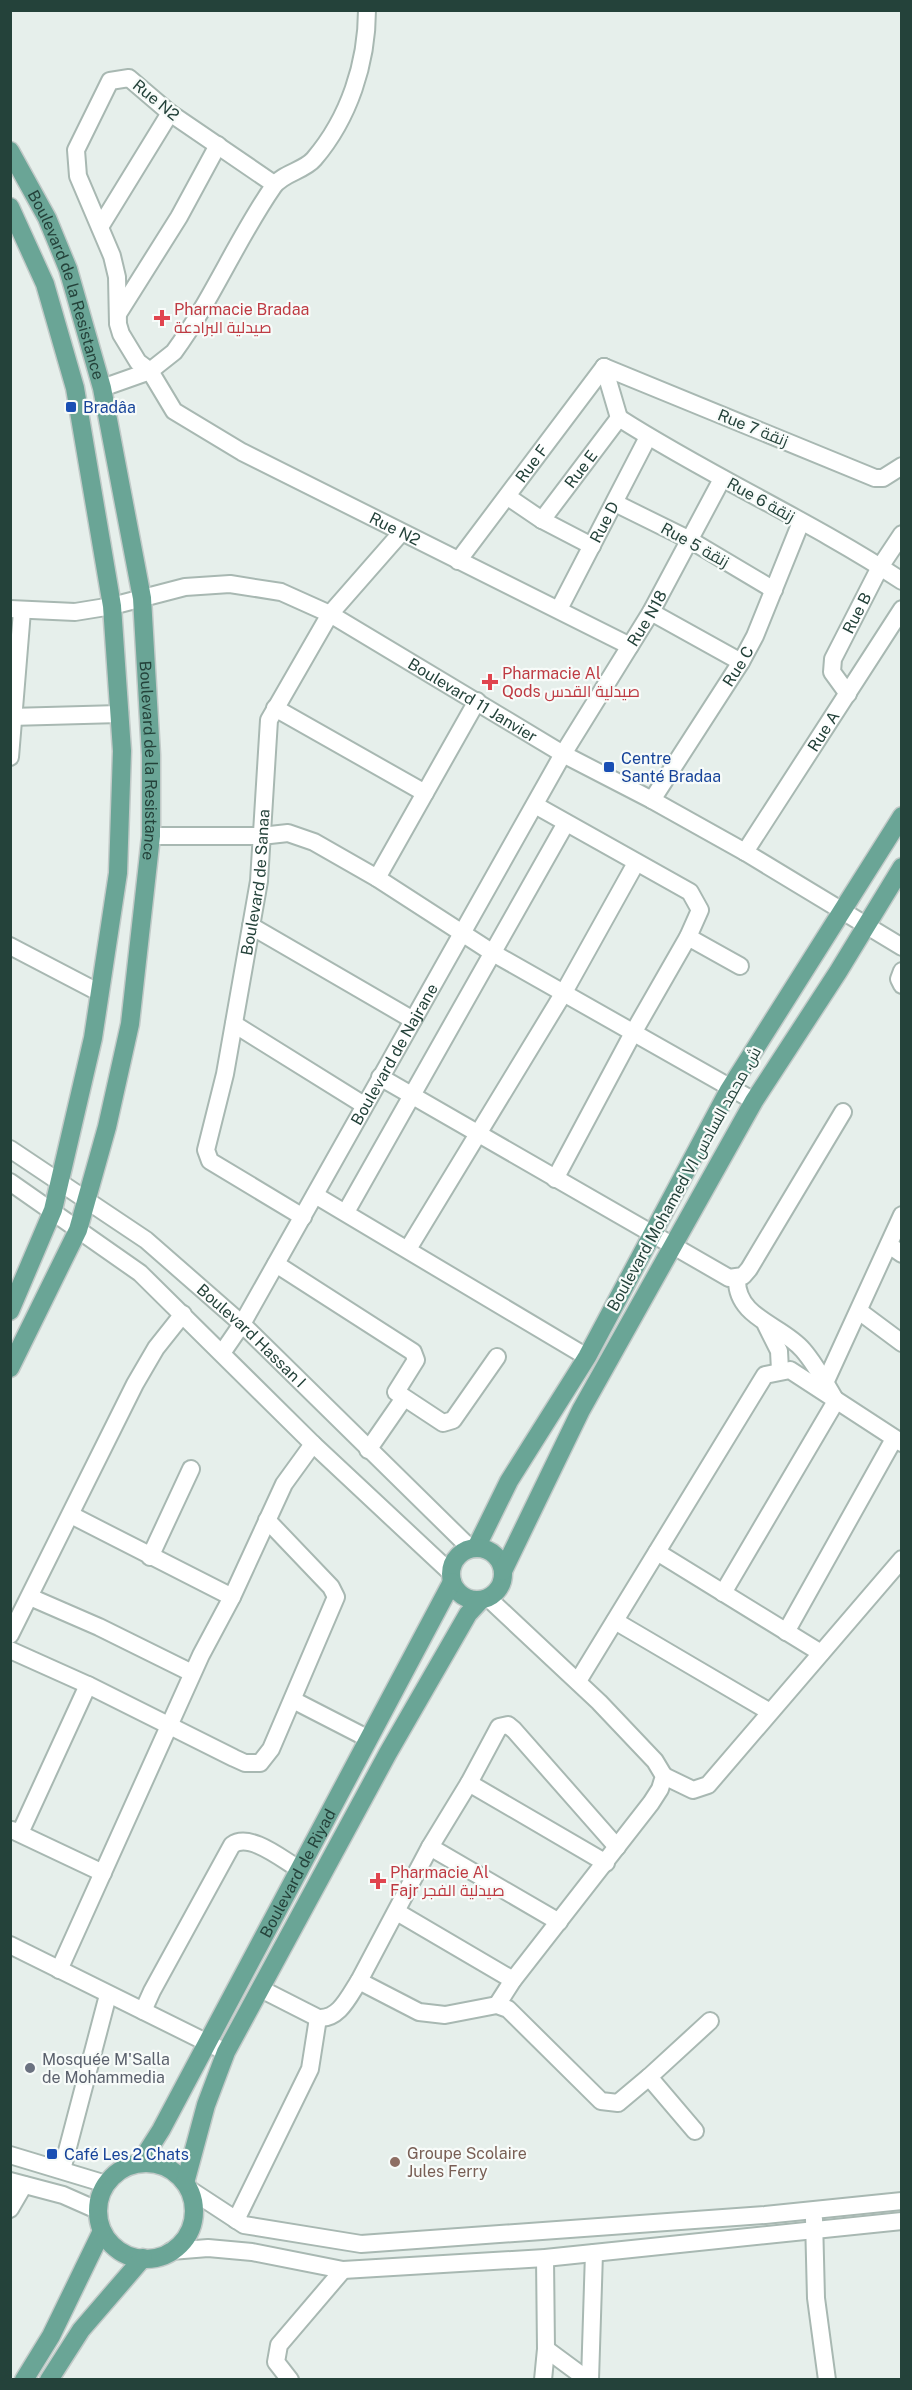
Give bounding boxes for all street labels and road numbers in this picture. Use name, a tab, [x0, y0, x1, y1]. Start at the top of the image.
street label: Rue N2	[129, 75, 183, 125]
street label: Boulevard de la Resistance	[24, 187, 109, 382]
street label: Rue 7 زنقة	[715, 405, 791, 451]
street label: Rue F	[511, 441, 552, 486]
street label: Rue E	[560, 446, 601, 492]
street label: Rue 6 زنقة	[724, 474, 798, 526]
street label: Rue D	[585, 498, 623, 546]
street label: Rue N2	[366, 508, 424, 549]
street label: Rue 5 زنقة	[658, 519, 732, 571]
street label: Rue N18	[623, 587, 670, 650]
street label: Rue B	[838, 589, 875, 637]
street label: Rue C	[718, 643, 757, 690]
street label: Boulevard 11 Janvier	[405, 654, 541, 746]
street label: Boulevard de la Resistance	[136, 660, 161, 862]
street label: Rue A	[803, 707, 843, 755]
street label: Boulevard de Sanaa	[237, 808, 273, 957]
street label: Boulevard de Najrane	[347, 980, 441, 1128]
street label: Boulevard Mohamed VI ش. محمد السادس	[603, 1043, 766, 1315]
street label: Boulevard Hassan I	[193, 1280, 310, 1391]
street label: Boulevard de Riyad	[256, 1806, 339, 1941]

